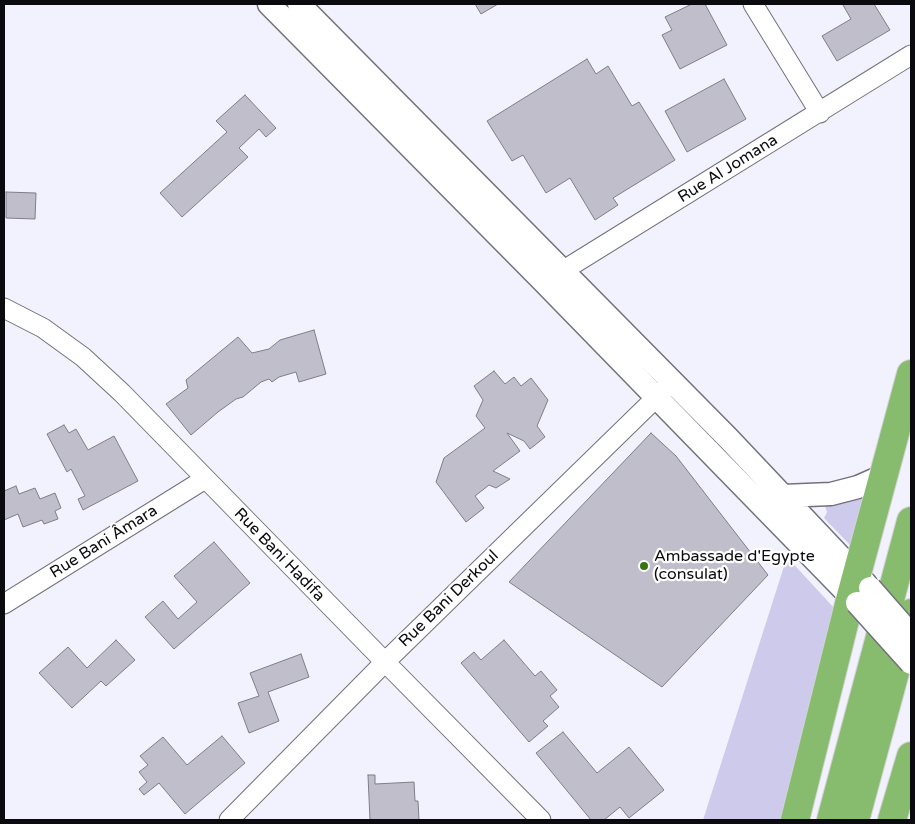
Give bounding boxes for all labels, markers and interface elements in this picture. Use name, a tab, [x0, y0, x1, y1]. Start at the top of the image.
street label: Rue Al Jomana	[675, 131, 781, 207]
street label: Rue Bani Âmara	[47, 501, 161, 583]
street label: Rue Bani Hadifa	[230, 504, 328, 606]
street label: Rue Bani Derkoul	[395, 547, 503, 651]
place label: Ambassade d'Egypte (consulat)	[654, 547, 815, 585]
marker: Ambassade d'Egypte (consulat)	[638, 560, 650, 572]

